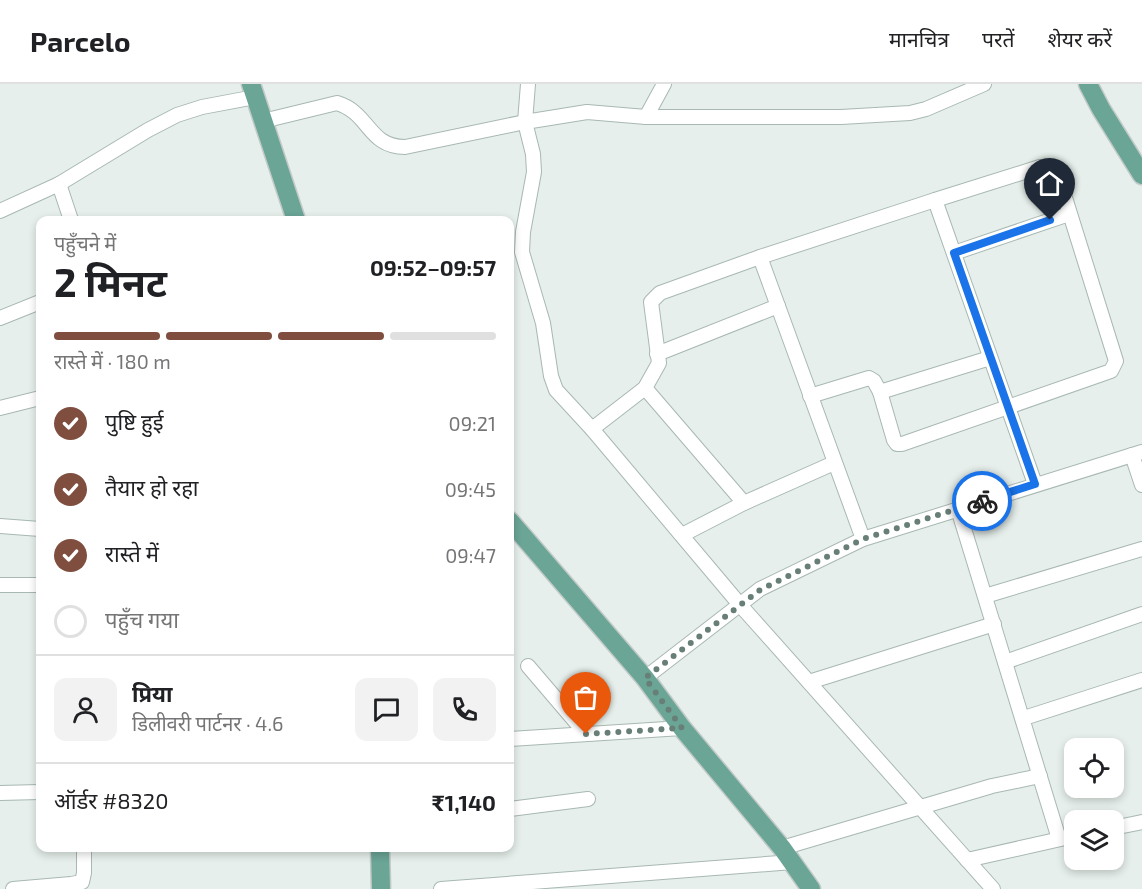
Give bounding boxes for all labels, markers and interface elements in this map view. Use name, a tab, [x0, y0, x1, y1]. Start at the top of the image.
text: Parcelo	[30, 24, 130, 58]
text: मानचित्र	[889, 26, 949, 51]
text: परतें	[982, 26, 1015, 51]
text: शेयर करें	[1048, 26, 1112, 51]
pin	[1024, 158, 1075, 220]
icon: home	[1033, 167, 1066, 200]
text: पहुँचने में	[54, 231, 116, 255]
text: 09:52–09:57	[370, 254, 496, 280]
text: 2 मिनट	[54, 258, 167, 305]
text: रास्ते में · 180 m	[54, 349, 171, 373]
icon: check	[54, 407, 87, 440]
text: पुष्टि हुई	[105, 408, 163, 434]
text: 09:21	[449, 411, 496, 435]
courier	[952, 471, 1012, 531]
icon: check	[54, 473, 87, 506]
text: तैयार हो रहा	[105, 474, 199, 500]
text: 09:45	[445, 477, 496, 501]
icon: bike	[966, 485, 999, 518]
icon: check	[54, 539, 87, 572]
text: रास्ते में	[105, 540, 159, 566]
text: 09:47	[445, 543, 496, 567]
text: पहुँच गया	[105, 606, 179, 632]
pin	[560, 672, 611, 734]
button: person	[54, 678, 117, 741]
button: chat	[355, 678, 418, 741]
button: phone	[433, 678, 496, 741]
text: प्रिया	[132, 680, 172, 706]
icon: bag	[569, 681, 602, 714]
text: डिलीवरी पार्टनर · 4.6	[132, 711, 283, 735]
map controls	[1064, 738, 1124, 870]
button: locate	[1064, 738, 1124, 798]
text: ऑर्डर #8320	[54, 787, 168, 813]
text: ₹1,140	[432, 789, 496, 815]
button: layers	[1064, 810, 1124, 870]

